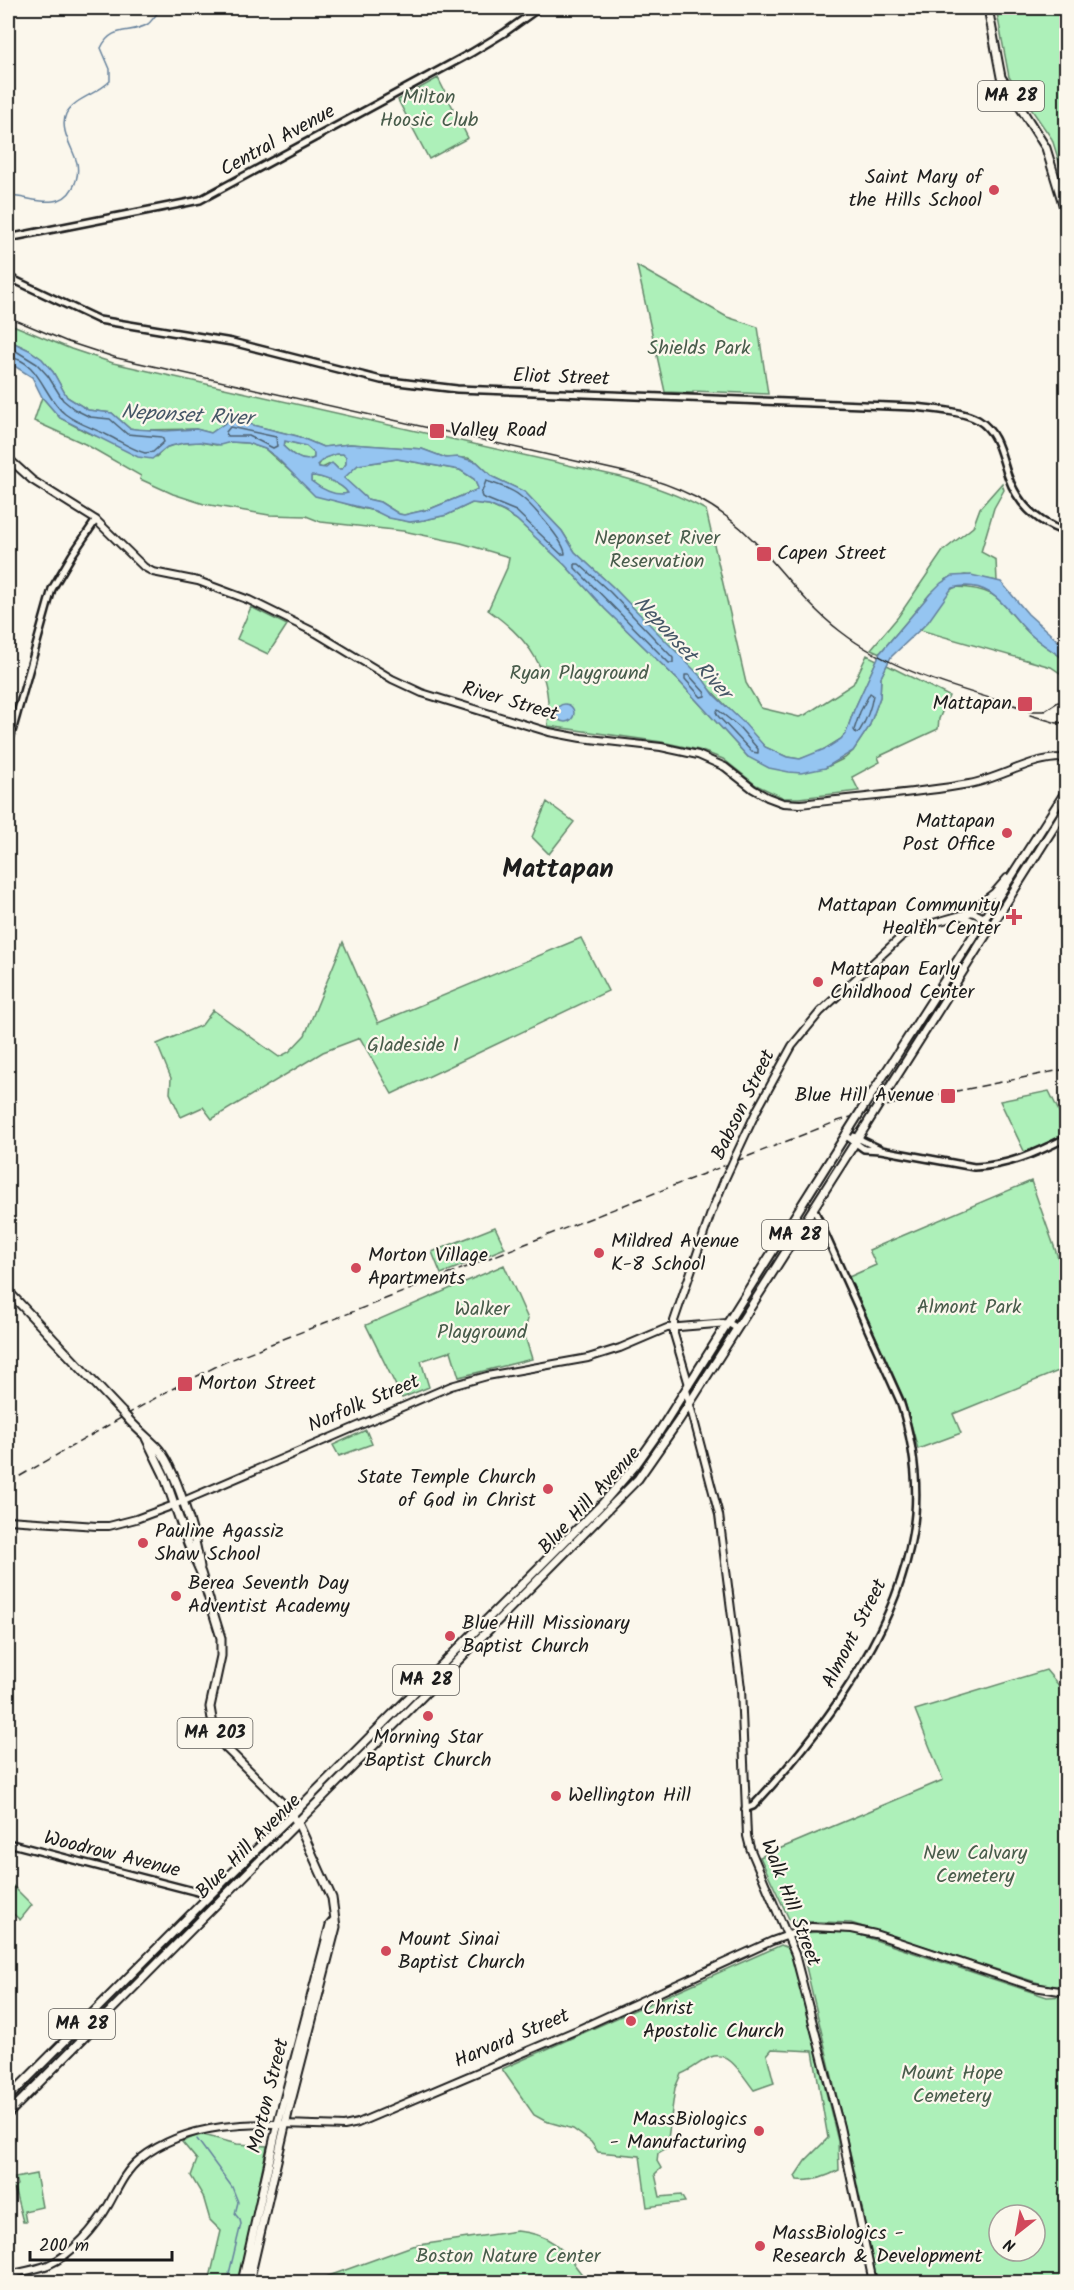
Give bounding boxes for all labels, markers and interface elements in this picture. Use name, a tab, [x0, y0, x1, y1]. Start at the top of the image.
road number: MA 28	[978, 81, 1044, 111]
park label: Milton Hoosic Club	[380, 82, 479, 137]
street label: Central Avenue	[215, 96, 341, 186]
place label: Saint Mary of the Hills School	[849, 162, 984, 217]
marker: Saint Mary of the Hills School	[987, 183, 1001, 197]
park label: Shields Park	[648, 333, 751, 365]
street label: Eliot Street	[512, 360, 610, 396]
water label: Neponset River	[120, 396, 258, 436]
place label: Valley Road	[450, 415, 547, 447]
marker: Valley Road	[428, 422, 446, 440]
park label: Neponset River Reservation	[594, 523, 721, 578]
place label: Capen Street	[777, 538, 887, 570]
marker: Capen Street	[755, 545, 773, 563]
water label: Neponset River	[625, 589, 742, 710]
park label: Ryan Playground	[509, 658, 650, 690]
street label: River Street	[458, 673, 562, 731]
place label: Mattapan	[932, 688, 1012, 720]
marker: Mattapan	[1016, 695, 1034, 713]
place label: Mattapan Post Office	[903, 806, 995, 861]
marker: Mattapan Post Office	[1000, 826, 1014, 840]
district label: Mattapan	[502, 849, 614, 891]
place label: Mattapan Community Health Center	[817, 890, 1001, 945]
marker: Mattapan Community Health Center	[1005, 908, 1023, 926]
place label: Mattapan Early Childhood Center	[830, 954, 976, 1009]
marker: Mattapan Early Childhood Center	[811, 975, 825, 989]
park label: Gladeside I	[367, 1030, 459, 1062]
street label: Babson Street	[703, 1044, 785, 1166]
place label: Blue Hill Avenue	[795, 1080, 934, 1112]
marker: Blue Hill Avenue	[939, 1087, 957, 1105]
road number: MA 28	[762, 1220, 828, 1250]
place label: Mildred Avenue K-8 School	[611, 1226, 739, 1281]
place label: Morton Village Apartments	[368, 1240, 488, 1295]
marker: Mildred Avenue K-8 School	[592, 1246, 606, 1260]
marker: Morton Village Apartments	[349, 1261, 363, 1275]
park label: Almont Park	[917, 1292, 1022, 1324]
park label: Walker Playground	[437, 1294, 528, 1349]
street label: Norfolk Street	[303, 1366, 425, 1442]
place label: Morton Street	[198, 1368, 316, 1400]
marker: Morton Street	[176, 1375, 194, 1393]
street label: Blue Hill Avenue	[531, 1439, 649, 1563]
place label: State Temple Church of God in Christ	[358, 1462, 536, 1517]
marker: State Temple Church of God in Christ	[541, 1482, 555, 1496]
place label: Pauline Agassiz Shaw School	[155, 1516, 284, 1571]
marker: Pauline Agassiz Shaw School	[136, 1536, 150, 1550]
place label: Berea Seventh Day Adventist Academy	[188, 1568, 350, 1623]
street label: Almont Street	[814, 1573, 896, 1694]
marker: Berea Seventh Day Adventist Academy	[169, 1589, 183, 1603]
place label: Blue Hill Missionary Baptist Church	[462, 1608, 630, 1663]
marker: Blue Hill Missionary Baptist Church	[443, 1629, 457, 1643]
road number: MA 28	[393, 1665, 459, 1695]
marker: Morning Star Baptist Church	[421, 1709, 435, 1723]
road number: MA 203	[178, 1718, 252, 1748]
place label: Morning Star Baptist Church	[364, 1722, 492, 1777]
place label: Wellington Hill	[568, 1780, 691, 1812]
street label: Blue Hill Avenue	[188, 1786, 310, 1908]
marker: Wellington Hill	[549, 1789, 563, 1803]
street label: Woodrow Avenue	[40, 1823, 184, 1887]
street label: Walk Hill Street	[751, 1835, 829, 1972]
park label: New Calvary Cemetery	[923, 1838, 1028, 1893]
place label: Mount Sinai Baptist Church	[398, 1924, 525, 1979]
marker: Mount Sinai Baptist Church	[379, 1944, 393, 1958]
place label: Christ Apostolic Church	[643, 1993, 784, 2048]
street label: Harvard Street	[449, 2000, 575, 2078]
road number: MA 28	[49, 2009, 115, 2039]
marker: Christ Apostolic Church	[624, 2014, 638, 2028]
street label: Morton Street	[239, 2035, 299, 2157]
park label: Mount Hope Cemetery	[901, 2058, 1003, 2113]
place label: MassBiologics - Manufacturing	[610, 2104, 747, 2159]
marker: MassBiologics - Manufacturing	[752, 2124, 766, 2138]
north arrow	[987, 2203, 1047, 2263]
place label: MassBiologics - Research & Development	[772, 2218, 982, 2273]
scale bar	[30, 2224, 172, 2262]
text: N	[999, 2231, 1021, 2258]
text: 200 m	[39, 2232, 89, 2261]
marker: MassBiologics - Research & Development	[753, 2239, 767, 2253]
park label: Boston Nature Center	[416, 2241, 602, 2273]

